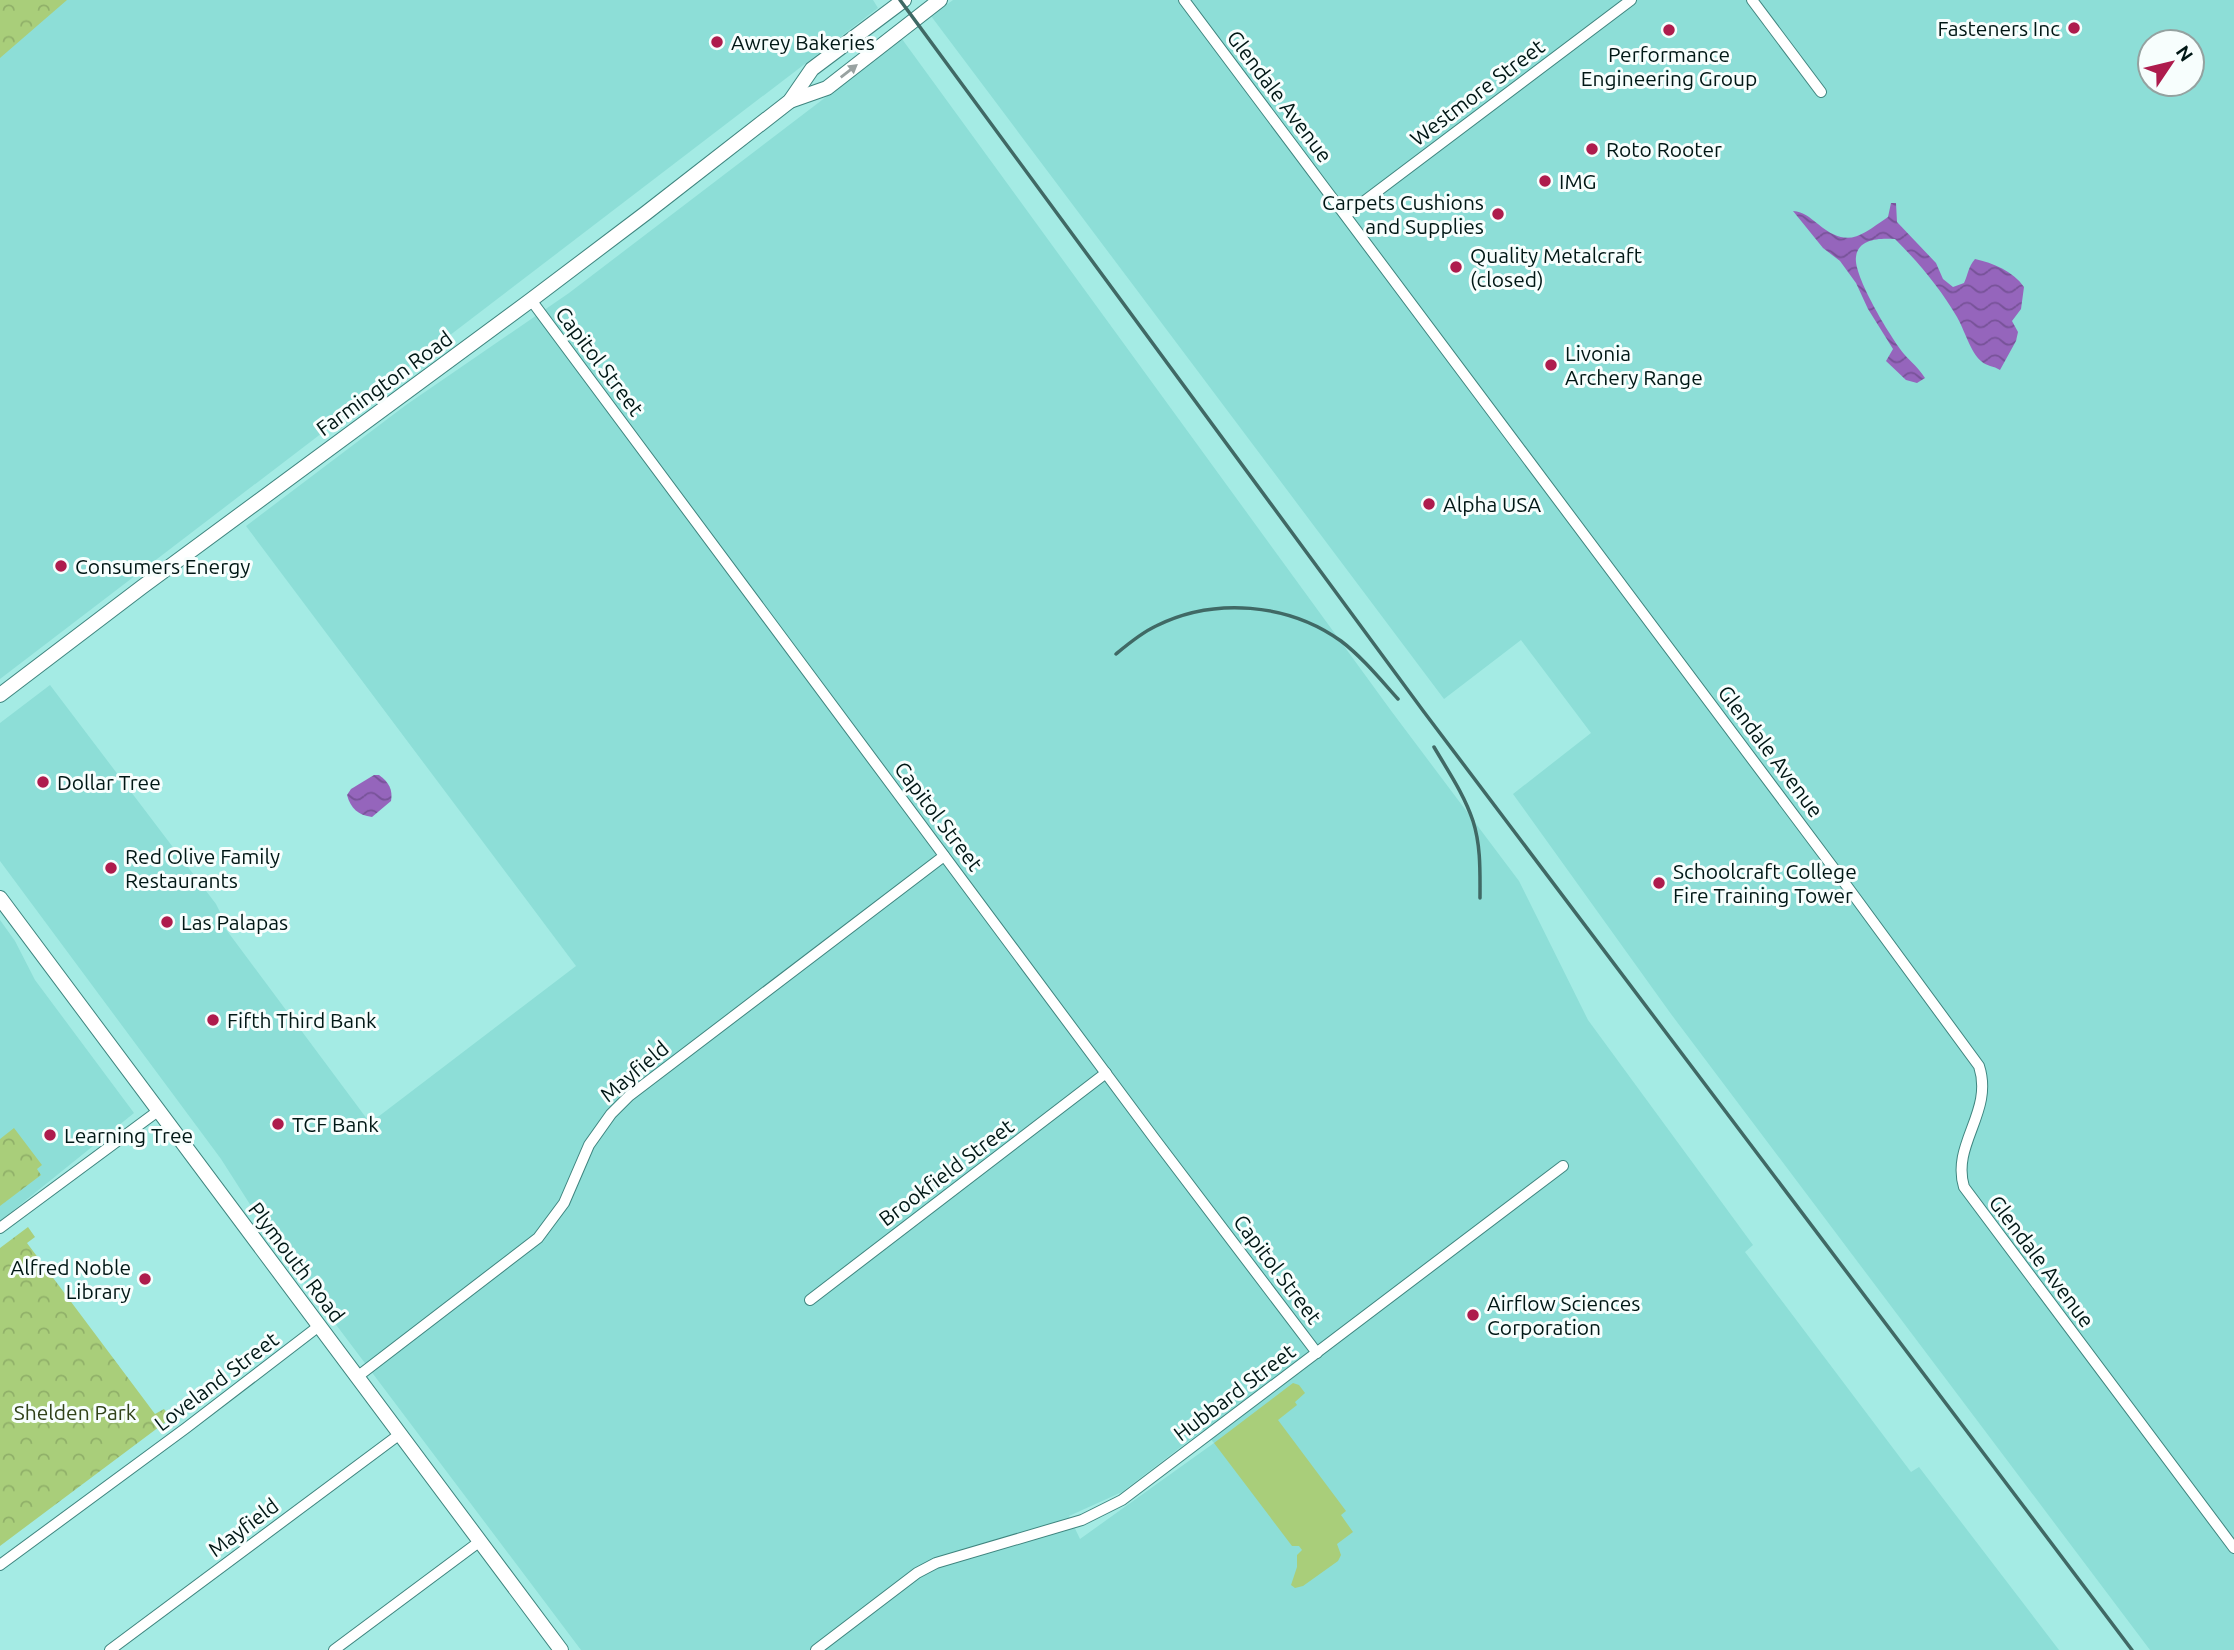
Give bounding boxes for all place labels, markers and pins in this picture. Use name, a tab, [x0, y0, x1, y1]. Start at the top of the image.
place label: Fasteners Inc	[1937, 16, 2060, 40]
marker: Fasteners Inc	[2066, 20, 2082, 36]
marker: Performance Engineering Group	[1661, 22, 1677, 38]
place label: Awrey Bakeries	[731, 30, 875, 54]
marker: Awrey Bakeries	[709, 34, 725, 50]
place label: Performance Engineering Group	[1581, 42, 1757, 90]
place label: Roto Rooter	[1606, 137, 1722, 161]
marker: Roto Rooter	[1584, 141, 1600, 157]
place label: IMG	[1559, 169, 1597, 193]
marker: IMG	[1537, 173, 1553, 189]
place label: Carpets Cushions and Supplies	[1322, 190, 1484, 238]
marker: Carpets Cushions and Supplies	[1490, 206, 1506, 222]
place label: Quality Metalcraft (closed)	[1470, 243, 1642, 291]
marker: Quality Metalcraft (closed)	[1448, 259, 1464, 275]
place label: Livonia Archery Range	[1565, 341, 1703, 389]
marker: Livonia Archery Range	[1543, 357, 1559, 373]
place label: Alpha USA	[1443, 492, 1541, 516]
marker: Alpha USA	[1421, 496, 1437, 512]
place label: Consumers Energy	[75, 554, 250, 578]
marker: Consumers Energy	[53, 558, 69, 574]
place label: Dollar Tree	[57, 770, 161, 794]
marker: Dollar Tree	[35, 774, 51, 790]
place label: Red Olive Family Restaurants	[125, 844, 280, 892]
place label: Schoolcraft College Fire Training Tower	[1673, 859, 1857, 907]
marker: Red Olive Family Restaurants	[103, 860, 119, 876]
marker: Schoolcraft College Fire Training Tower	[1651, 875, 1667, 891]
place label: Las Palapas	[181, 910, 288, 934]
marker: Las Palapas	[159, 914, 175, 930]
place label: Fifth Third Bank	[227, 1008, 377, 1032]
marker: Fifth Third Bank	[205, 1012, 221, 1028]
place label: TCF Bank	[292, 1112, 379, 1136]
marker: TCF Bank	[270, 1116, 286, 1132]
place label: Learning Tree	[64, 1123, 193, 1147]
marker: Learning Tree	[42, 1127, 58, 1143]
place label: Alfred Noble Library	[11, 1255, 131, 1303]
marker: Alfred Noble Library	[137, 1271, 153, 1287]
place label: Airflow Sciences Corporation	[1487, 1291, 1640, 1339]
marker: Airflow Sciences Corporation	[1465, 1307, 1481, 1323]

